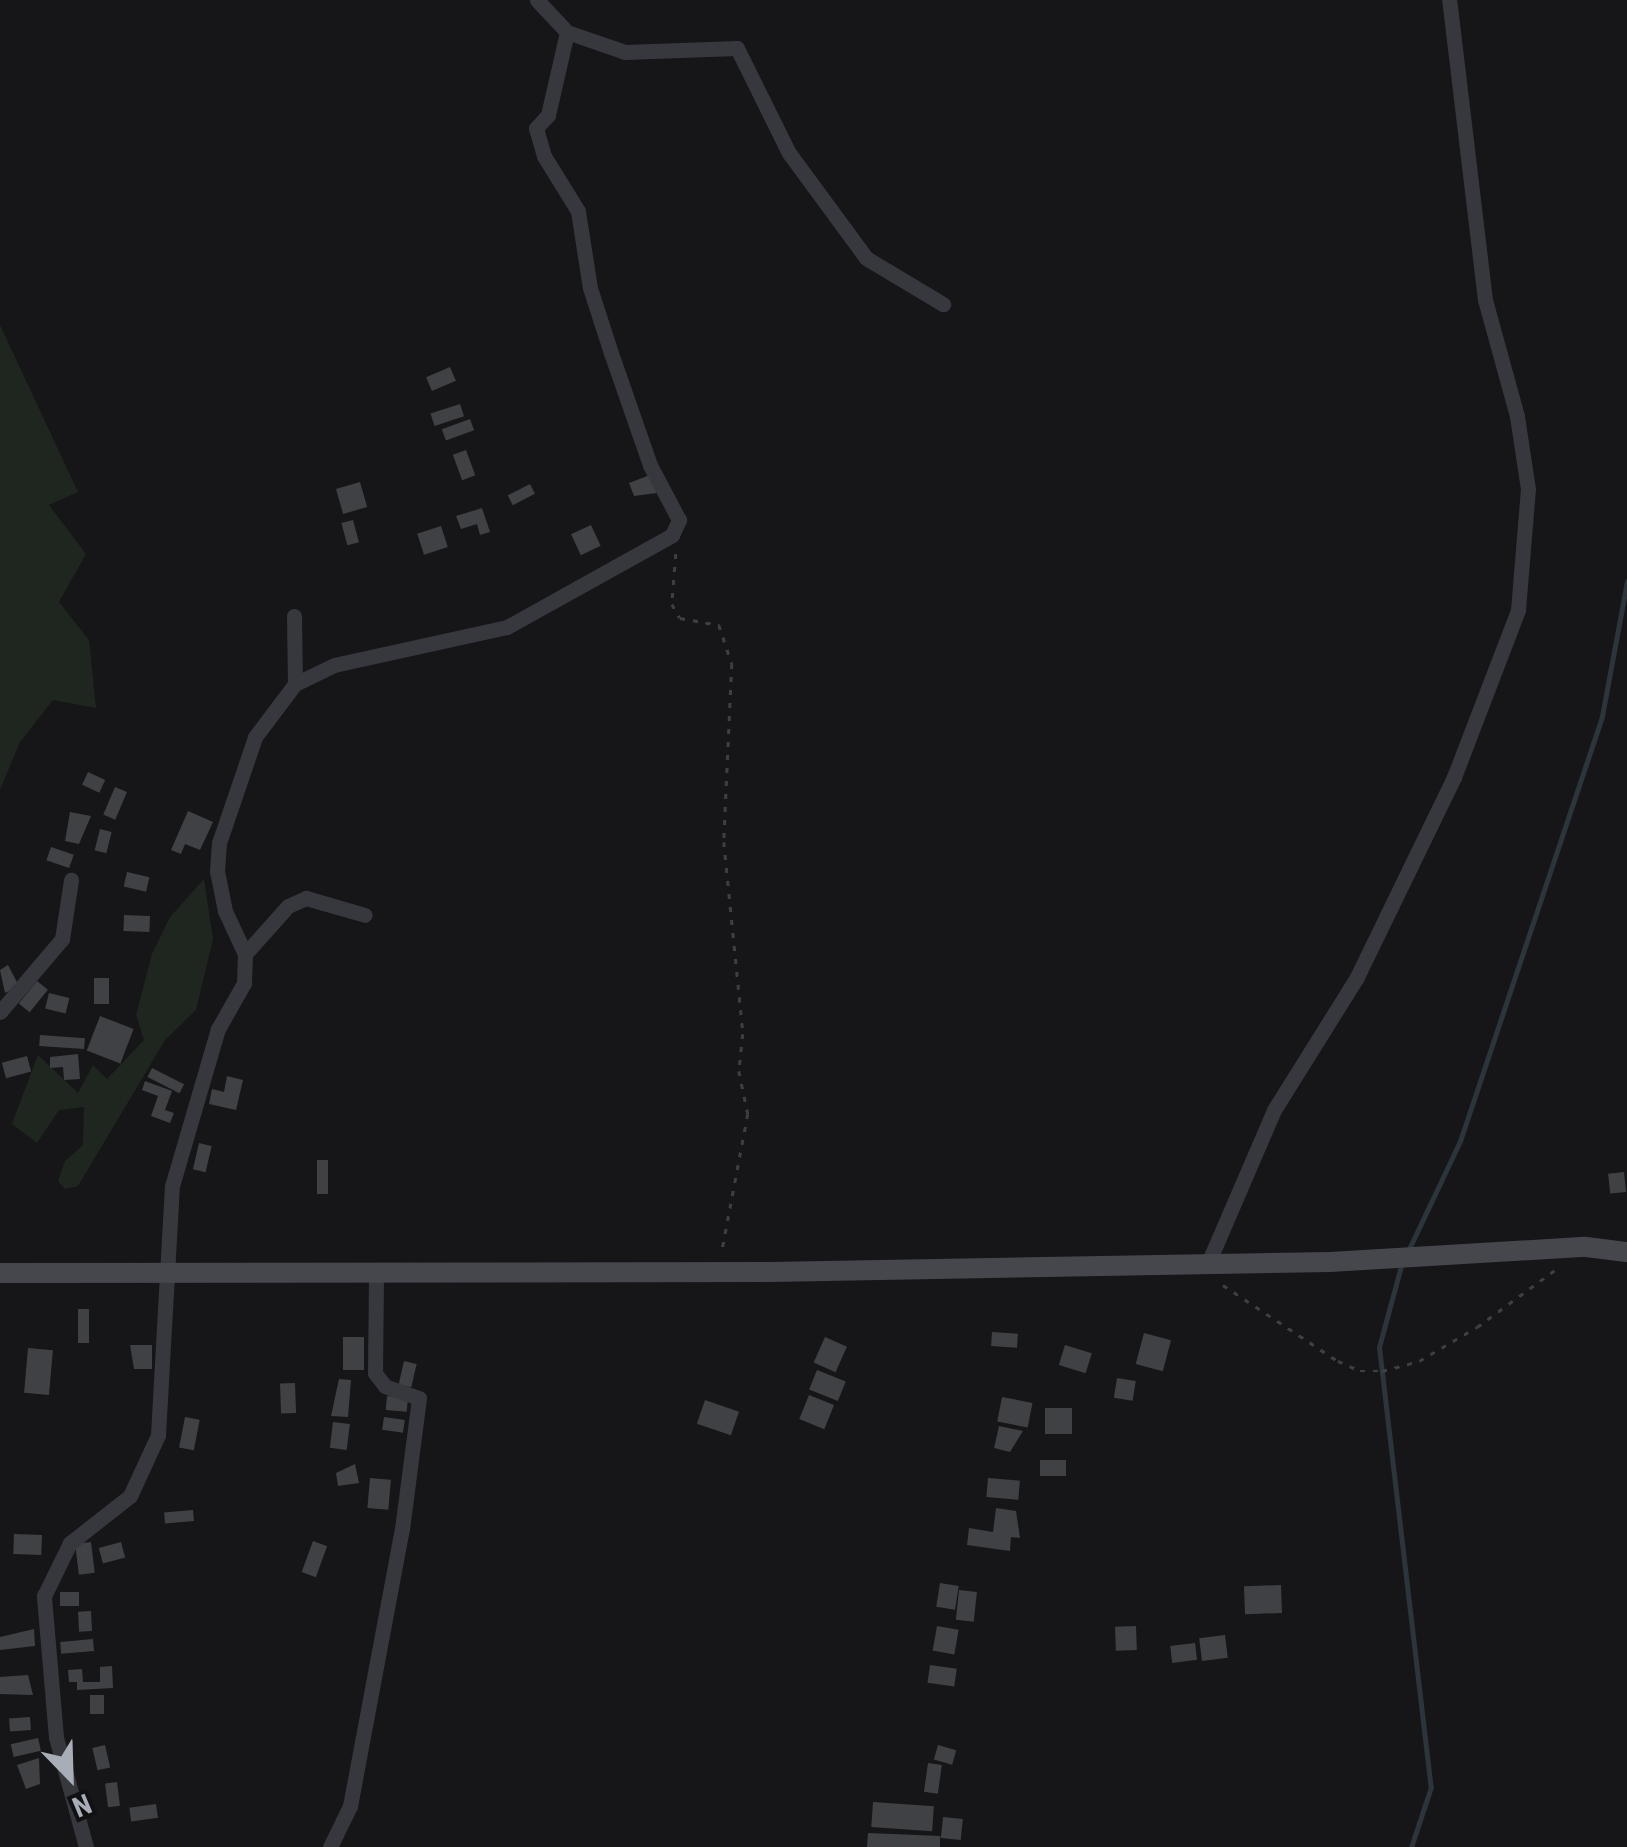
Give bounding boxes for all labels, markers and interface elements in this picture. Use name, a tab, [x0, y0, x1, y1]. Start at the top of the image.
north arrow	[20, 1727, 120, 1827]
text: N	[68, 1787, 96, 1824]

